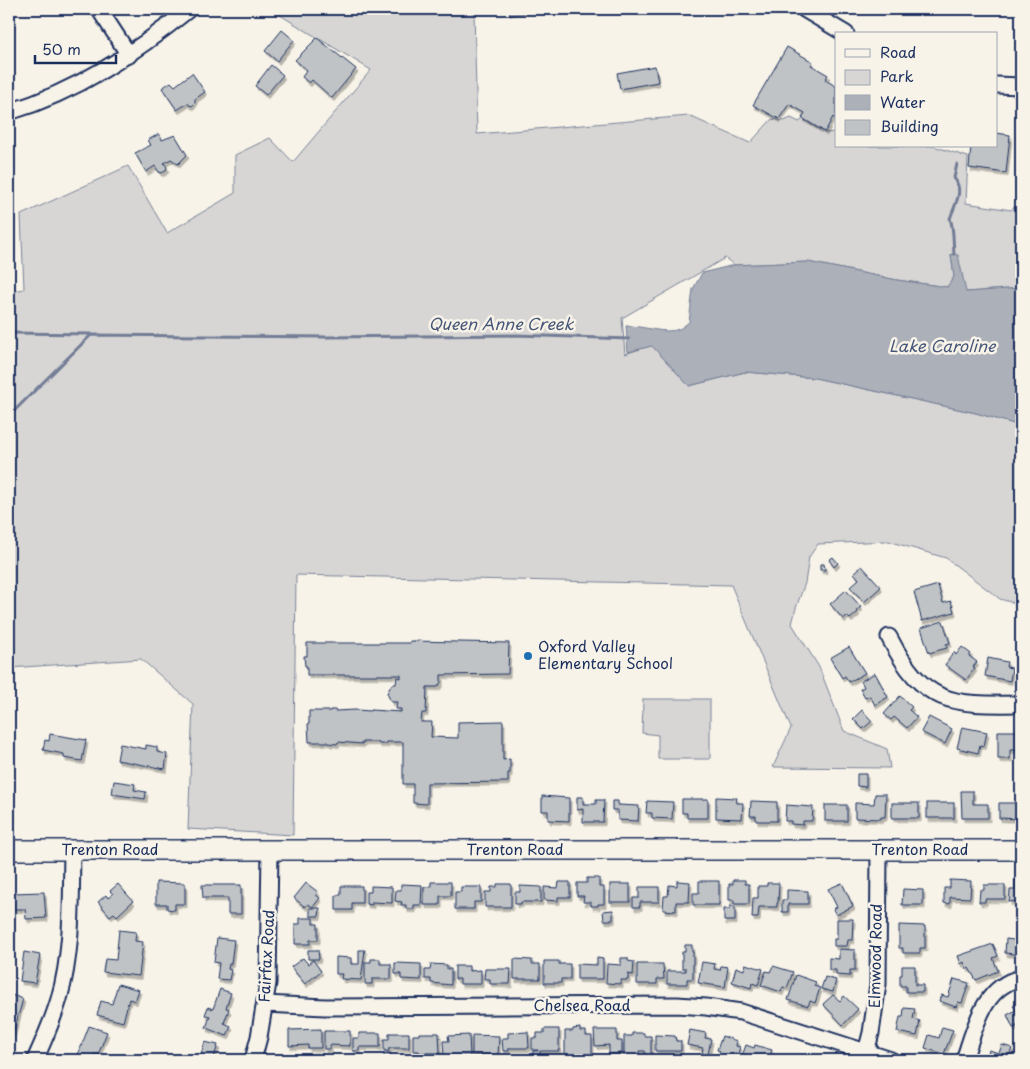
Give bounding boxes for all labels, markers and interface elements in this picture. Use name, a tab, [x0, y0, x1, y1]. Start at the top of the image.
scale bar	[35, 32, 116, 64]
legend	[835, 32, 998, 148]
text: 50 m	[42, 37, 81, 60]
text: Road	[880, 40, 916, 63]
text: Park	[880, 64, 914, 87]
text: Water	[880, 90, 925, 113]
text: Building	[880, 114, 939, 137]
water label: Queen Anne Creek	[428, 311, 575, 335]
water label: Lake Caroline	[889, 333, 997, 357]
place label: Oxford Valley Elementary School	[538, 634, 673, 674]
marker: Oxford Valley Elementary School	[522, 650, 534, 662]
street label: Trenton Road	[61, 837, 159, 860]
street label: Trenton Road	[466, 837, 564, 860]
street label: Trenton Road	[871, 837, 969, 860]
street label: Elmwood Road	[862, 904, 887, 1008]
street label: Fairfax Road	[252, 909, 279, 1003]
street label: Chelsea Road	[533, 993, 631, 1016]

